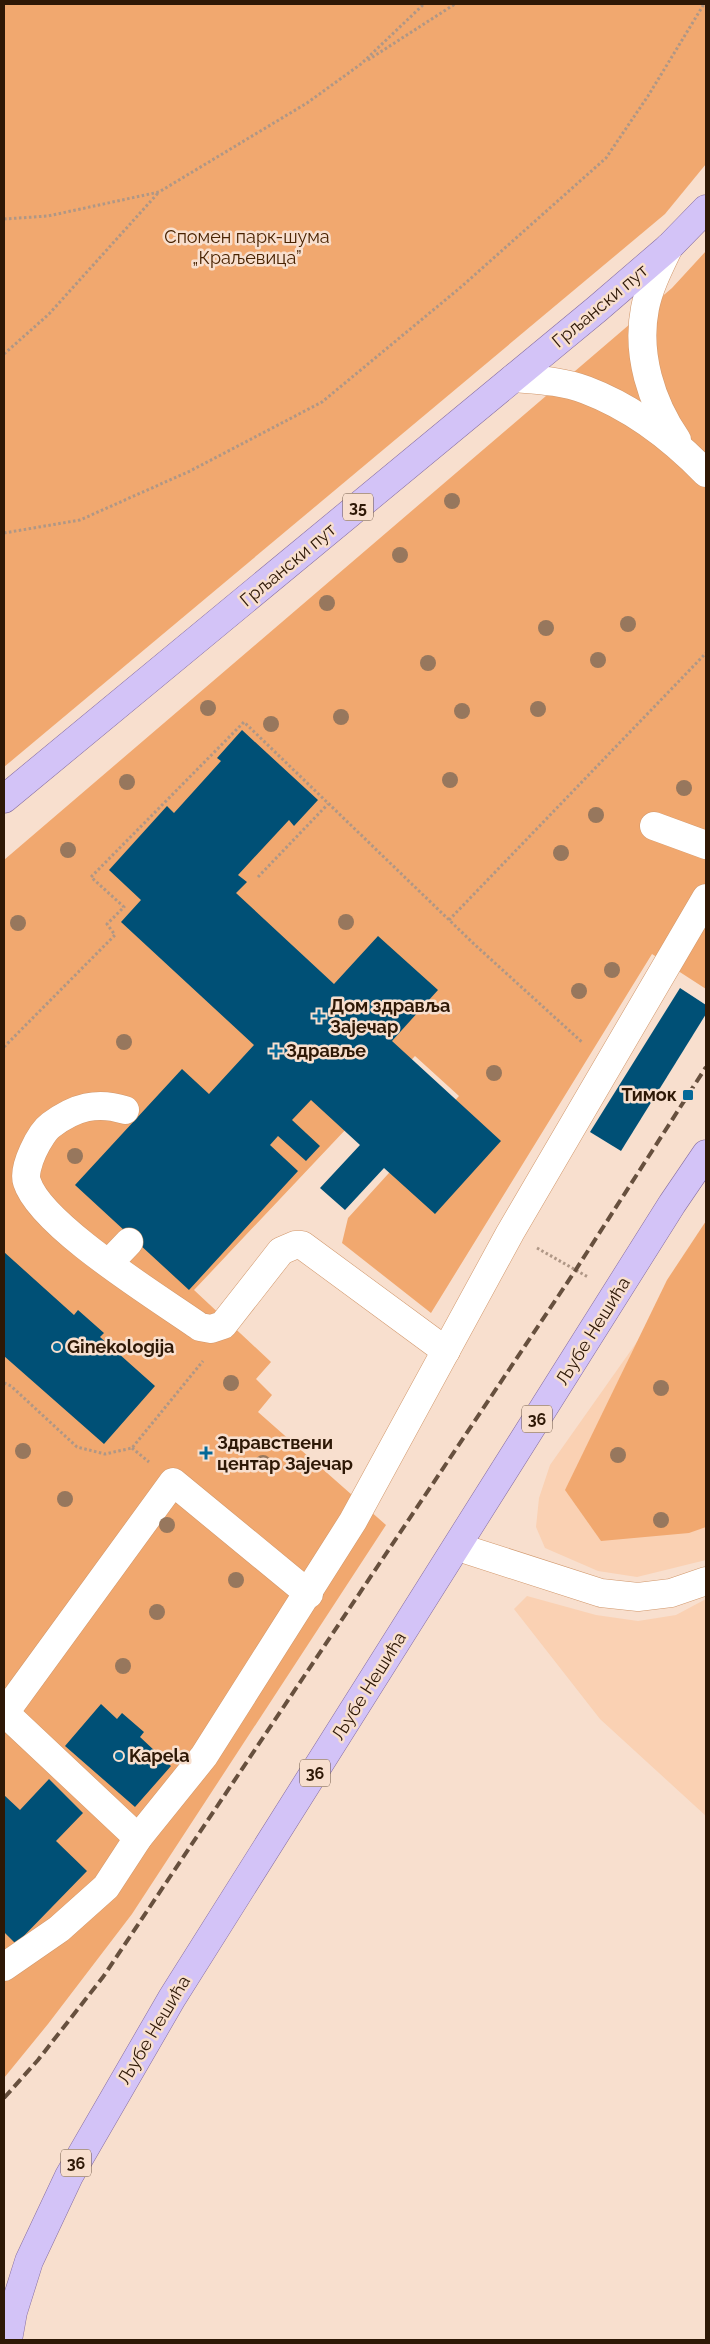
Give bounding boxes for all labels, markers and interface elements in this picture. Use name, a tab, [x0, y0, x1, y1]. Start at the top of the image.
park label: Спомен парк-шума „Краљевица”	[164, 226, 330, 268]
street label: Грљански пут	[548, 259, 652, 352]
road number: 35	[343, 494, 373, 520]
street label: Грљански пут	[236, 518, 340, 611]
place label: Дом здравља Зајечар	[330, 995, 450, 1037]
marker: Дом здравља Зајечар	[312, 1009, 326, 1023]
place label: Здравље	[286, 1040, 366, 1061]
marker: Здравље	[270, 1045, 282, 1057]
place label: Тимок	[621, 1084, 677, 1105]
marker: Тимок	[681, 1088, 695, 1102]
street label: Љубе Нешића	[551, 1273, 634, 1389]
place label: Ginekologija	[67, 1336, 174, 1357]
marker: Ginekologija	[51, 1341, 63, 1353]
road number: 36	[522, 1406, 552, 1432]
place label: Здравствени центар Зајечар	[217, 1432, 353, 1474]
marker: Здравствени центар Зајечар	[199, 1446, 213, 1460]
street label: Љубе Нешића	[327, 1628, 410, 1744]
place label: Kapela	[129, 1745, 190, 1766]
marker: Kapela	[113, 1750, 125, 1762]
road number: 36	[300, 1760, 330, 1786]
street label: Љубе Нешића	[113, 1972, 194, 2088]
road number: 36	[61, 2150, 91, 2176]

